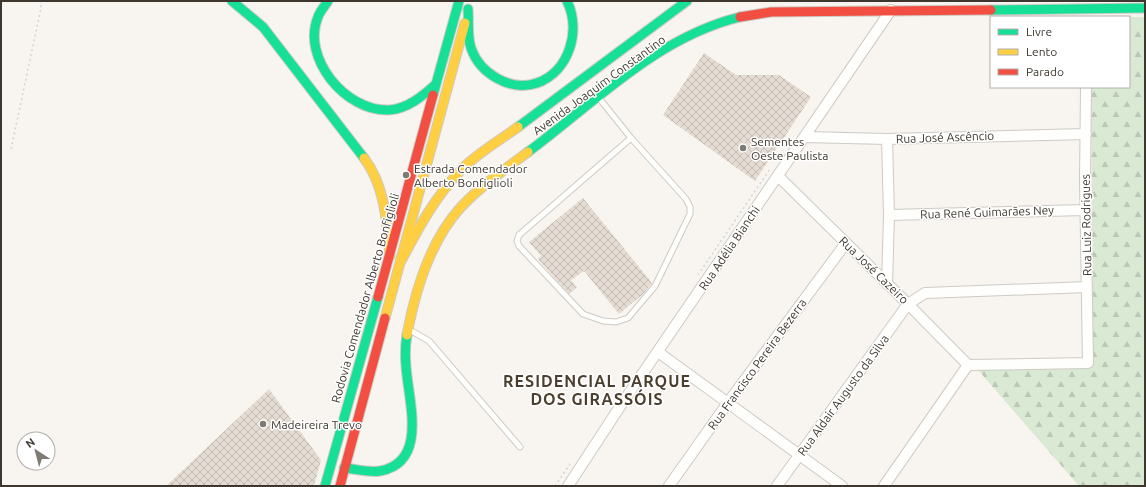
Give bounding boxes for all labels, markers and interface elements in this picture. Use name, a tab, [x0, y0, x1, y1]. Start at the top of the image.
legend	[990, 16, 1130, 88]
text: Livre	[1026, 25, 1052, 38]
street label: Avenida Joaquim Constantino	[530, 33, 668, 137]
text: Lento	[1026, 45, 1057, 58]
text: Parado	[1026, 65, 1064, 78]
street label: Rua José Ascêncio	[896, 129, 994, 145]
place label: Sementes Oeste Paulista	[751, 135, 828, 162]
marker: Sementes Oeste Paulista	[738, 143, 748, 153]
place label: Estrada Comendador Alberto Bonfiglioli	[414, 162, 528, 189]
marker: Estrada Comendador Alberto Bonfiglioli	[401, 170, 411, 180]
street label: Rua Luiz Rodrigues	[1079, 174, 1093, 276]
street label: Rodovia Comendador Alberto Bonfiglioli	[329, 192, 401, 404]
street label: Rua Adélia Bianchi	[696, 203, 762, 292]
street label: Rua René Guimarães Ney	[920, 203, 1054, 221]
street label: Rua José Cazeiro	[837, 234, 911, 306]
street label: Rua Francisco Pereira Bezerra	[705, 296, 809, 432]
street label: Rua Aldair Augusto da Silva	[795, 332, 891, 458]
district label: RESIDENCIAL PARQUE DOS GIRASSÓIS	[503, 372, 691, 408]
place label: Madeireira Trevo	[271, 418, 362, 431]
marker: Madeireira Trevo	[258, 419, 268, 429]
north arrow	[16, 431, 56, 471]
text: N	[23, 436, 37, 450]

